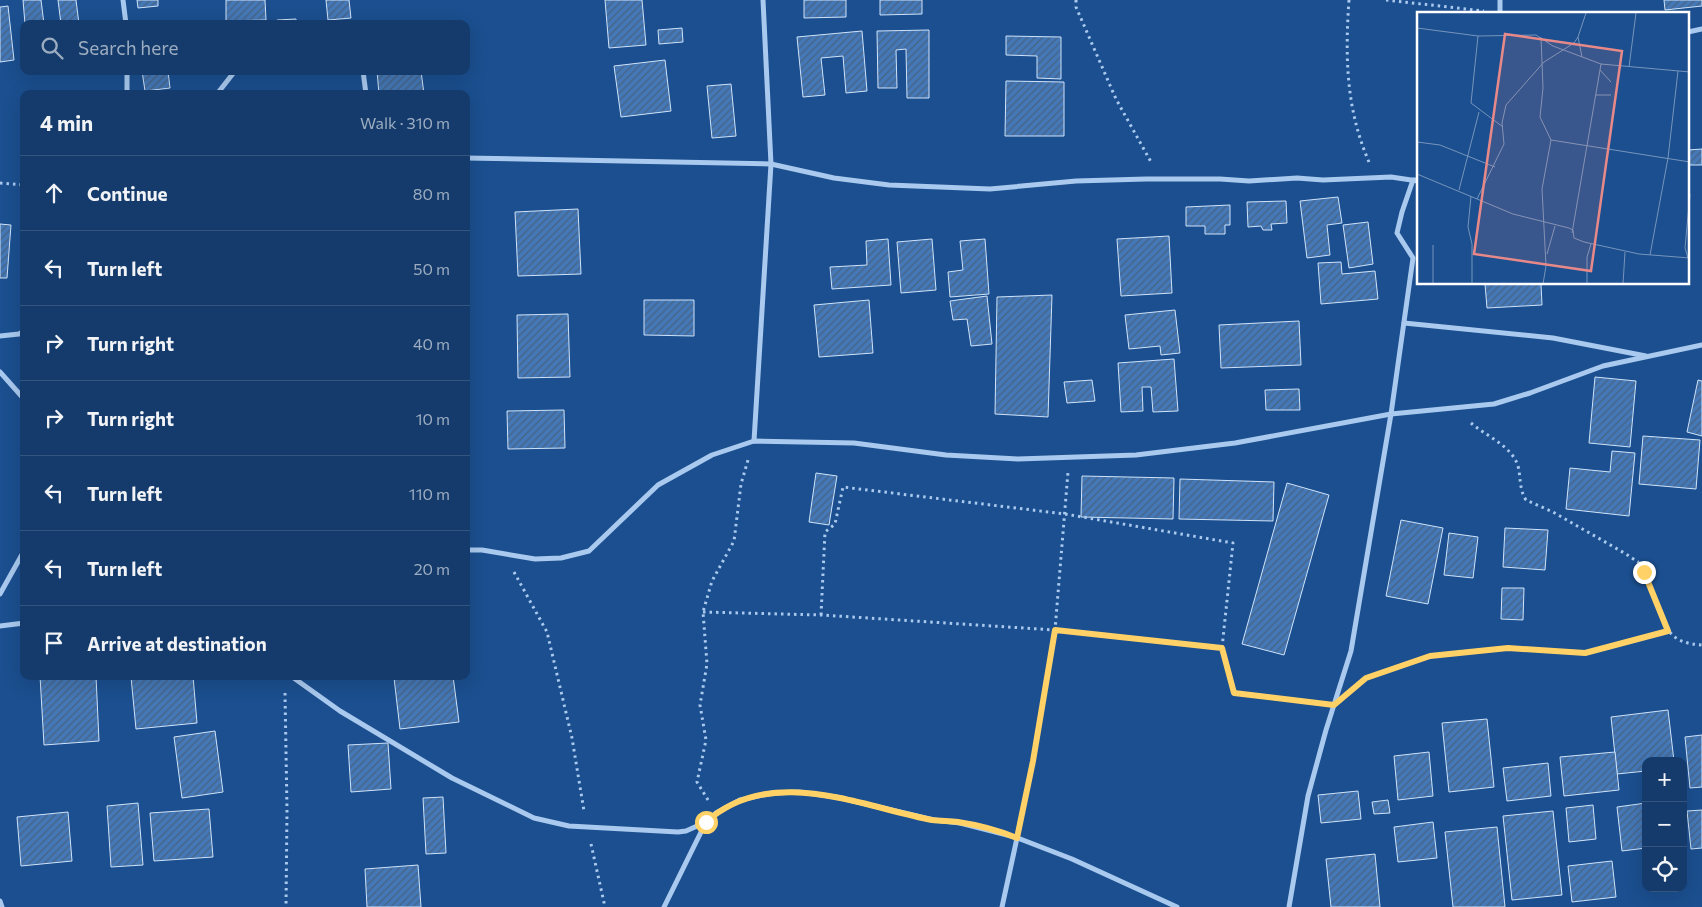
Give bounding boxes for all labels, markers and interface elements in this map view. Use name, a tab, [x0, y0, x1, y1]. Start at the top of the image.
inset map	[1417, 12, 1690, 285]
search box	[20, 20, 470, 75]
icon: search	[38, 34, 66, 62]
text: Search here	[78, 36, 178, 59]
text: 4 min	[40, 110, 93, 135]
text: Walk · 310 m	[360, 113, 450, 132]
icon: ahead	[40, 179, 68, 207]
text: Continue	[87, 182, 167, 205]
text: 80 m	[413, 184, 450, 203]
icon: left	[40, 254, 68, 282]
text: Turn left	[87, 257, 162, 280]
text: 50 m	[413, 259, 450, 278]
icon: right	[40, 329, 68, 357]
text: Turn right	[87, 332, 174, 355]
text: 40 m	[413, 334, 450, 353]
icon: right	[40, 404, 68, 432]
text: Turn right	[87, 407, 174, 430]
text: 10 m	[416, 409, 450, 428]
icon: left	[40, 479, 68, 507]
text: Turn left	[87, 482, 162, 505]
text: 110 m	[409, 484, 450, 503]
icon: left	[40, 554, 68, 582]
text: Turn left	[87, 557, 162, 580]
text: 20 m	[414, 559, 450, 578]
route end	[1633, 561, 1656, 584]
icon: arrive	[40, 629, 68, 657]
text: Arrive at destination	[87, 632, 267, 655]
map controls	[1642, 757, 1687, 892]
button: +	[1642, 757, 1687, 802]
button: −	[1642, 802, 1687, 847]
route start	[695, 811, 718, 834]
button: locate	[1642, 847, 1687, 892]

